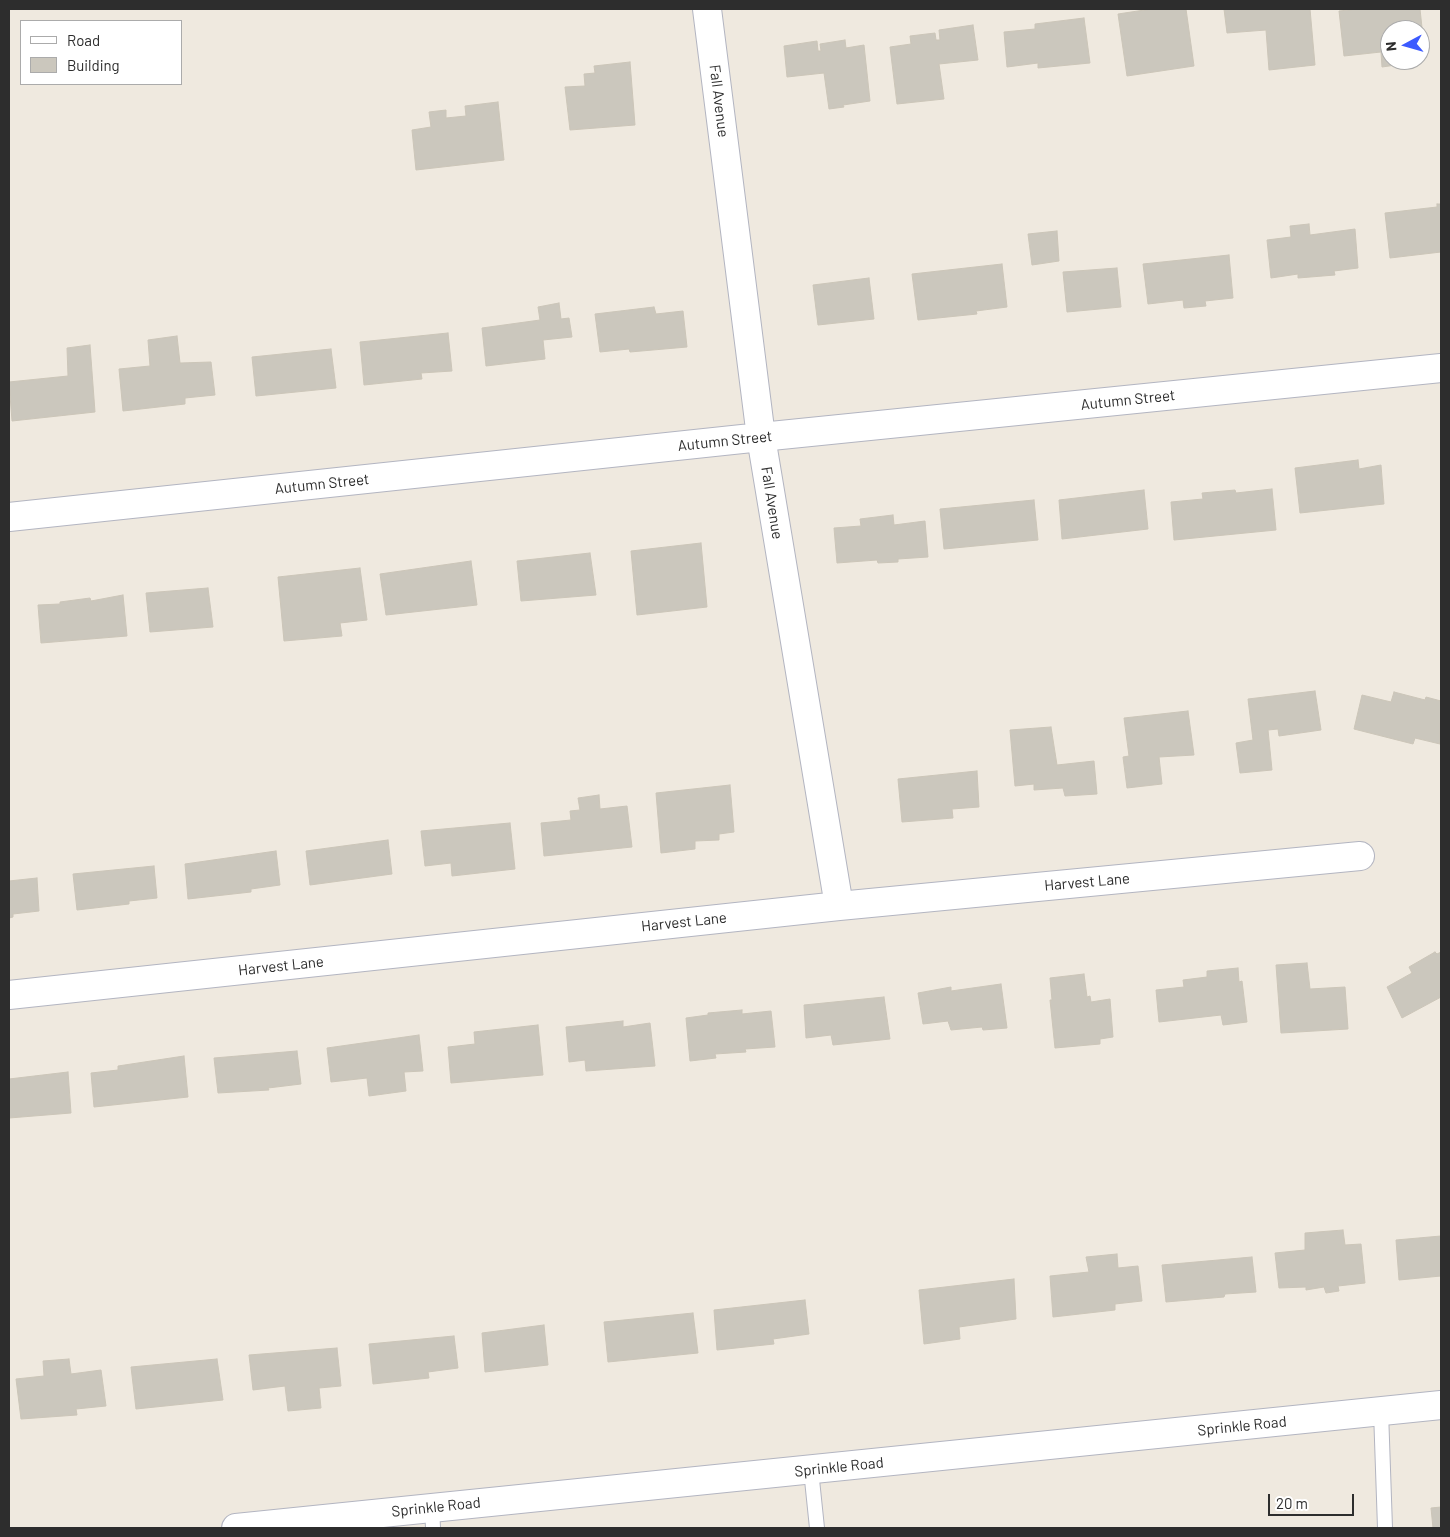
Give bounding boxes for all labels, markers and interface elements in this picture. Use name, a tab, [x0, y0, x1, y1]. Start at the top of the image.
legend	[20, 20, 182, 85]
north arrow	[1380, 20, 1430, 70]
text: Road	[67, 31, 100, 49]
text: N	[1382, 41, 1400, 52]
text: Building	[67, 56, 120, 74]
street label: Fall Avenue	[706, 64, 732, 138]
street label: Autumn Street	[1080, 386, 1176, 414]
street label: Autumn Street	[677, 427, 773, 455]
street label: Fall Avenue	[757, 465, 787, 541]
street label: Autumn Street	[274, 470, 370, 498]
street label: Harvest Lane	[1043, 869, 1131, 895]
street label: Harvest Lane	[640, 909, 728, 935]
street label: Harvest Lane	[237, 953, 325, 979]
street label: Sprinkle Road	[1197, 1412, 1287, 1440]
street label: Sprinkle Road	[794, 1453, 884, 1481]
scale bar	[1270, 1484, 1356, 1516]
street label: Sprinkle Road	[391, 1493, 481, 1521]
text: 20 m	[1276, 1494, 1308, 1512]

